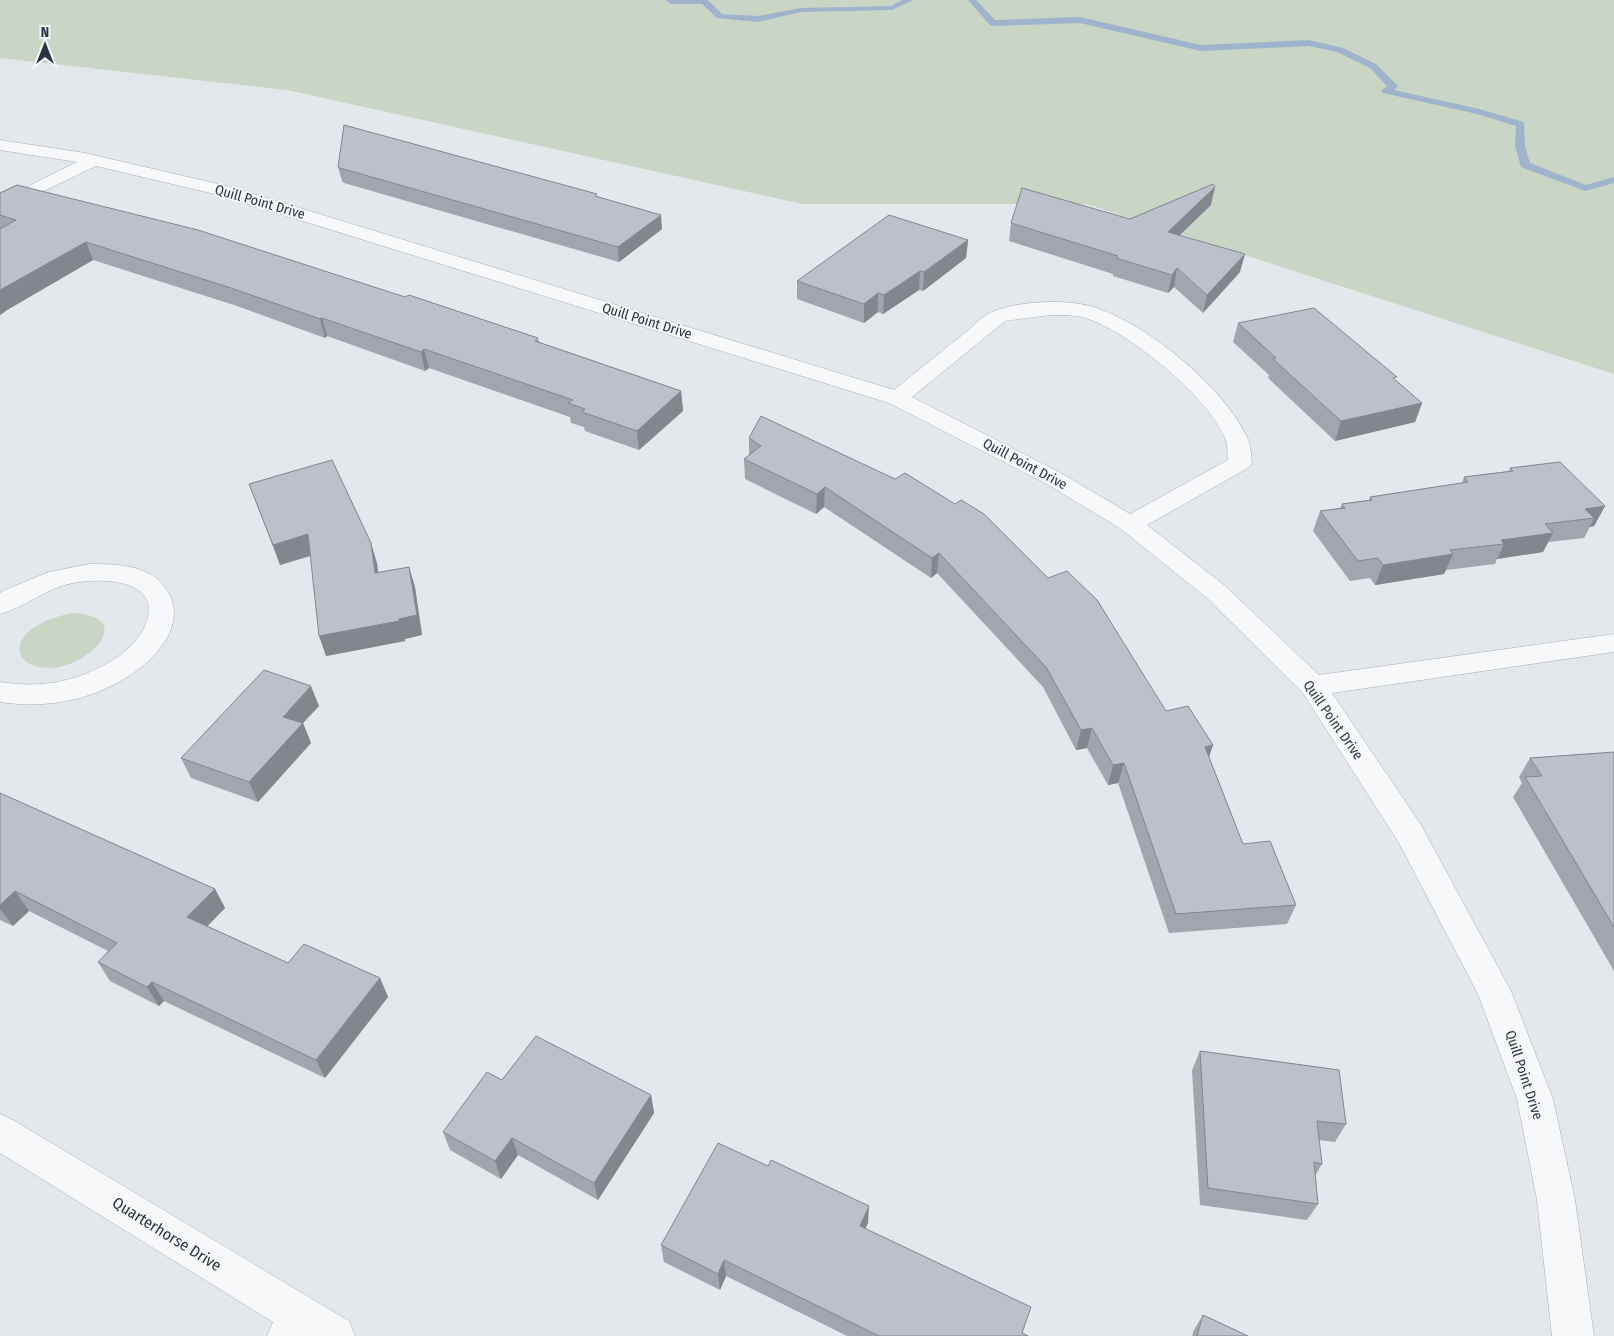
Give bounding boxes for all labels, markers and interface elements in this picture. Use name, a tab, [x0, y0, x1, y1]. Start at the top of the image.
north arrow	[20, 20, 70, 70]
text: N	[41, 24, 49, 41]
street label: Quill Point Drive	[213, 181, 307, 223]
street label: Quill Point Drive	[600, 299, 694, 343]
street label: Quill Point Drive	[980, 435, 1070, 493]
street label: Quill Point Drive	[1299, 677, 1367, 763]
street label: Quill Point Drive	[1502, 1028, 1546, 1122]
street label: Quarterhorse Drive	[109, 1193, 225, 1275]

